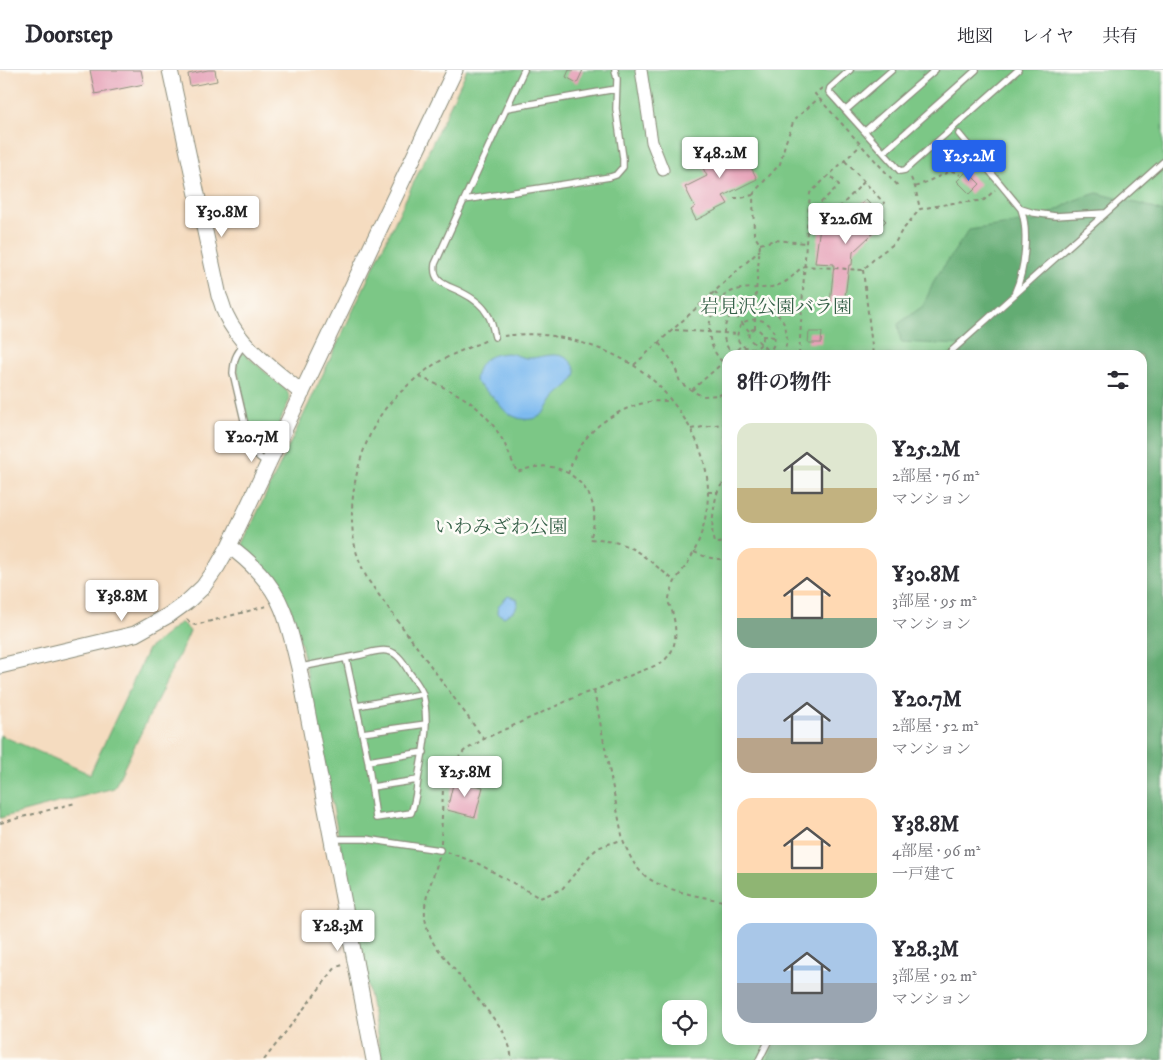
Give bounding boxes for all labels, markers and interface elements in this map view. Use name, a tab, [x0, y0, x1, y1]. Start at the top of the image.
text: Doorstep	[25, 20, 113, 50]
text: 地図	[957, 26, 993, 48]
text: レイヤ	[1021, 26, 1074, 48]
text: 共有	[1102, 26, 1138, 48]
pin: ¥48.2M	[679, 136, 761, 179]
pin: ¥25.2M	[928, 140, 1010, 182]
text: ¥48.2M	[693, 143, 747, 163]
text: ¥25.2M	[943, 146, 995, 166]
pin: ¥30.8M	[181, 196, 263, 238]
text: ¥30.8M	[196, 202, 248, 222]
pin: ¥22.6M	[805, 202, 887, 245]
text: ¥22.6M	[819, 209, 873, 229]
park label: 岩見沢公園バラ園	[700, 296, 852, 319]
icon: filters	[1104, 366, 1132, 394]
text: 8件の物件	[737, 370, 832, 396]
pin: ¥20.7M	[211, 420, 293, 463]
text: ¥20.7M	[225, 427, 279, 447]
text: ¥25.2M	[892, 437, 961, 463]
icon: home	[777, 443, 837, 503]
text: 2部屋 · 76 m²	[892, 466, 979, 486]
text: マンション	[892, 489, 971, 509]
park label: いわみざわ公園	[434, 516, 568, 539]
text: ¥30.8M	[892, 562, 960, 588]
icon: home	[777, 568, 837, 628]
pin: ¥38.8M	[81, 580, 163, 622]
text: ¥38.8M	[96, 586, 148, 606]
text: 3部屋 · 95 m²	[892, 591, 977, 611]
text: マンション	[892, 614, 971, 634]
text: ¥20.7M	[892, 687, 962, 713]
icon: home	[777, 693, 837, 753]
text: 2部屋 · 52 m²	[892, 716, 979, 736]
text: マンション	[892, 739, 971, 759]
pin: ¥25.8M	[424, 756, 506, 798]
text: ¥25.8M	[439, 762, 491, 782]
text: ¥38.8M	[892, 812, 959, 838]
icon: home	[777, 818, 837, 878]
text: 4部屋 · 96 m²	[892, 841, 980, 861]
text: 一戸建て	[892, 864, 956, 884]
pin: ¥28.3M	[297, 910, 379, 952]
text: ¥28.3M	[313, 916, 363, 936]
text: ¥28.3M	[892, 937, 959, 963]
icon: home	[777, 943, 837, 1003]
text: 3部屋 · 92 m²	[892, 966, 977, 986]
text: マンション	[892, 989, 971, 1009]
map controls	[662, 1000, 707, 1045]
button: locate	[662, 1000, 707, 1045]

